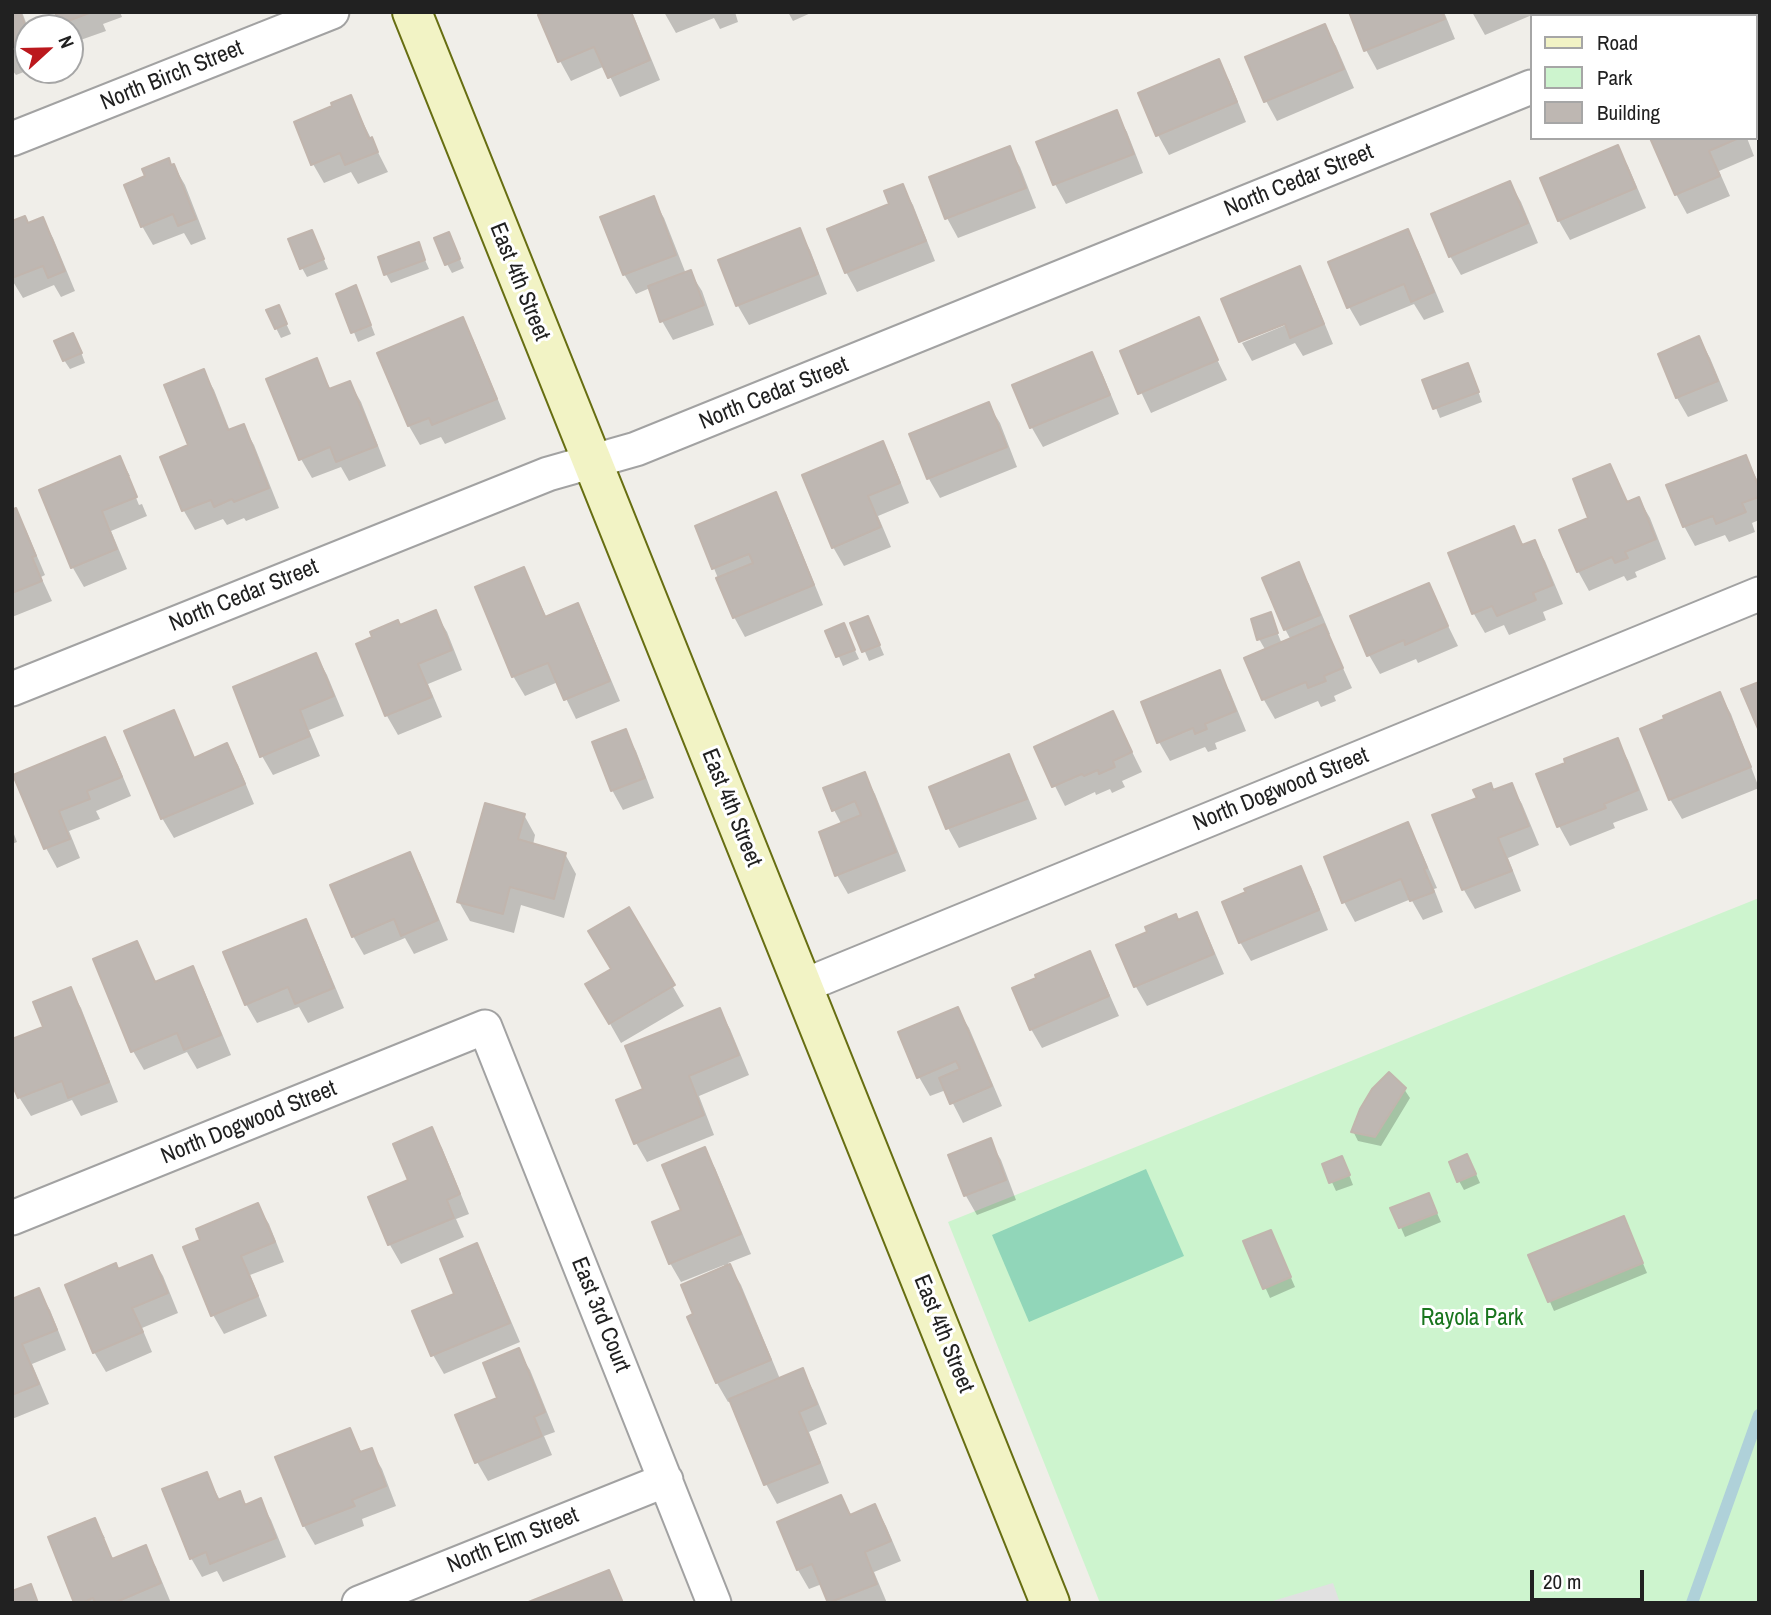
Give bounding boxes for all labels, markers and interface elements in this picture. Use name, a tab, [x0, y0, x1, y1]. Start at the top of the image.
north arrow	[14, 14, 84, 84]
legend	[1530, 14, 1757, 140]
text: Road	[1597, 28, 1638, 57]
text: N	[52, 32, 81, 52]
street label: North Birch Street	[97, 35, 247, 117]
text: Park	[1597, 63, 1632, 92]
text: Building	[1597, 98, 1660, 127]
street label: North Cedar Street	[1220, 139, 1378, 223]
street label: East 4th Street	[483, 219, 555, 345]
street label: North Cedar Street	[695, 352, 853, 436]
street label: North Cedar Street	[165, 554, 323, 638]
street label: North Dogwood Street	[1189, 742, 1373, 838]
street label: East 4th Street	[695, 745, 767, 871]
street label: North Dogwood Street	[157, 1075, 341, 1171]
street label: East 3rd Court	[564, 1253, 636, 1377]
street label: East 4th Street	[907, 1271, 979, 1397]
park label: Rayola Park	[1421, 1305, 1523, 1333]
street label: North Elm Street	[443, 1502, 583, 1580]
scale bar	[1533, 1556, 1647, 1600]
text: 20 m	[1543, 1567, 1581, 1596]

